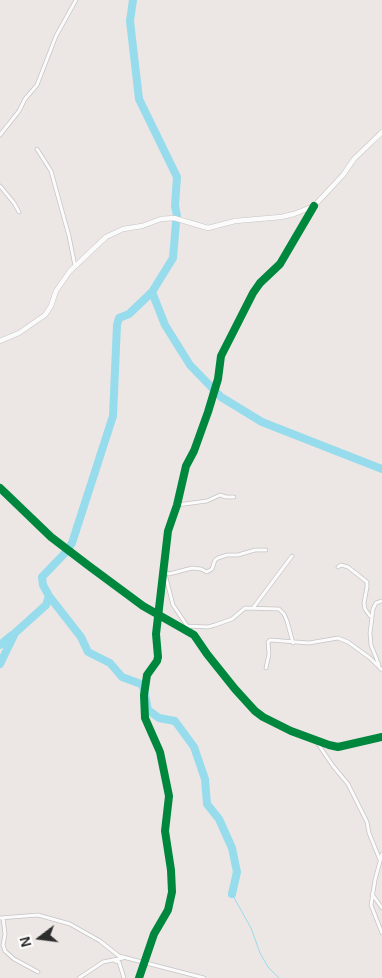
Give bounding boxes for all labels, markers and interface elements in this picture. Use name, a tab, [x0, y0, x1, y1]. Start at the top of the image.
north arrow	[15, 913, 65, 963]
text: N	[16, 935, 35, 949]

